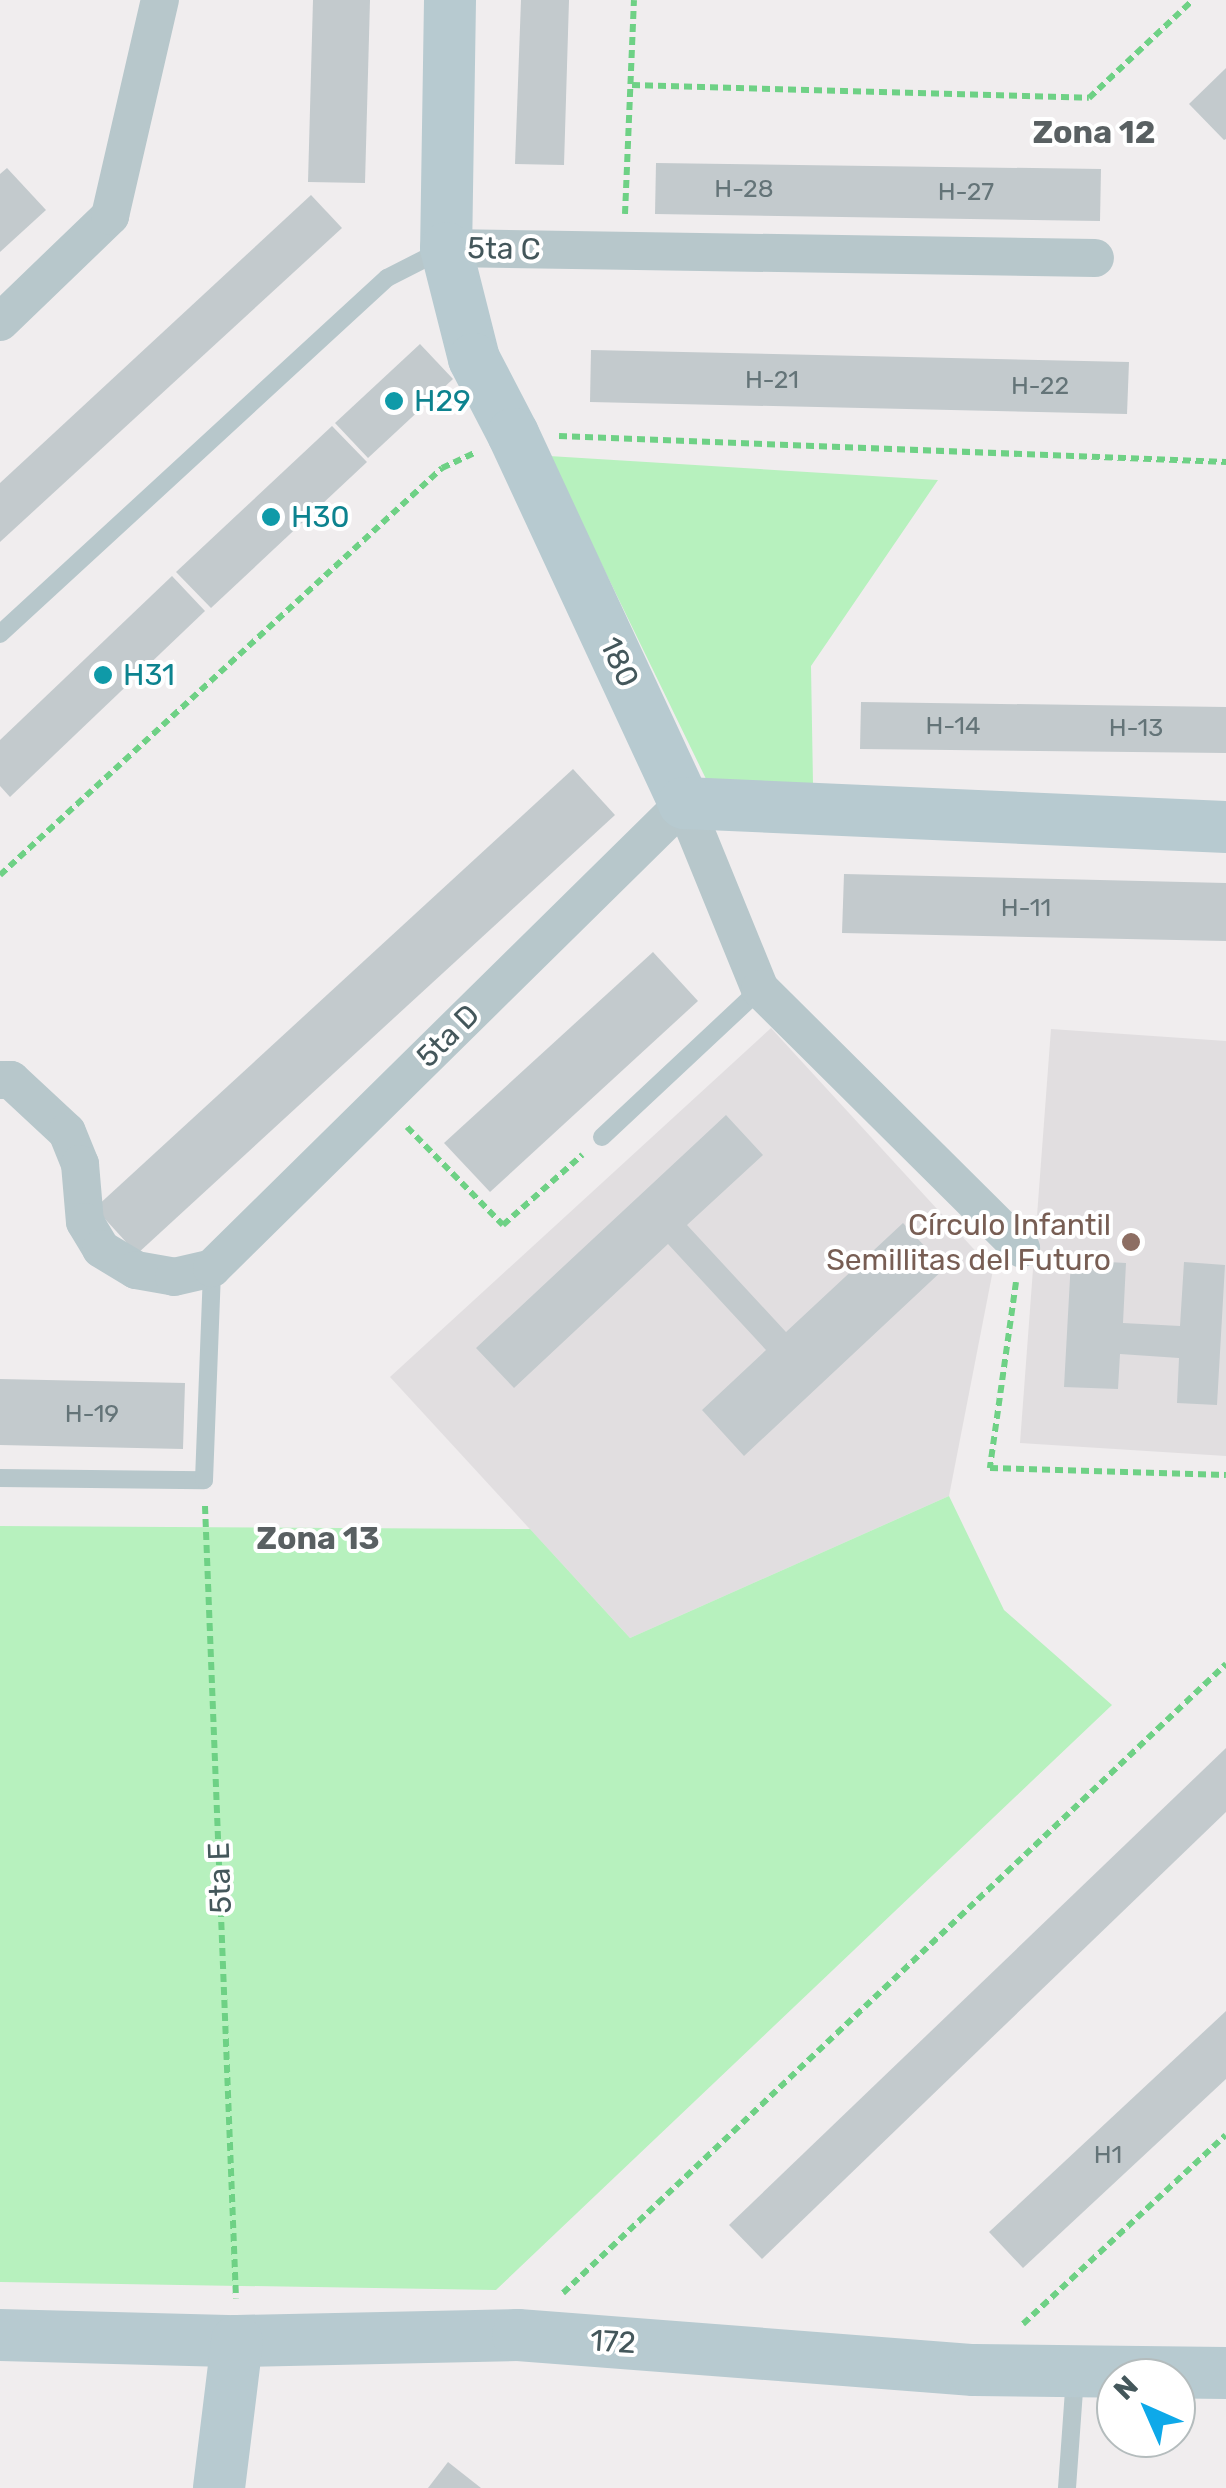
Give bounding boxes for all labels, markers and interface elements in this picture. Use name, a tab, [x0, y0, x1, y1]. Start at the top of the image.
district label: Zona 12	[1032, 113, 1156, 151]
house number: H-28	[714, 174, 774, 204]
house number: H-27	[938, 177, 994, 207]
street label: 5ta C	[467, 230, 541, 268]
house number: H-21	[745, 365, 799, 395]
house number: H-22	[1011, 371, 1069, 401]
place label: H29	[414, 383, 471, 419]
marker: H29	[383, 390, 405, 412]
place label: H30	[291, 499, 349, 535]
marker: H30	[260, 506, 282, 528]
street label: 180	[592, 631, 646, 693]
place label: H31	[123, 657, 175, 693]
marker: H31	[92, 664, 114, 686]
house number: H-14	[925, 711, 981, 741]
house number: H-13	[1109, 713, 1163, 743]
house number: H-11	[1001, 893, 1051, 923]
street label: 5ta D	[409, 997, 487, 1075]
place label: Círculo Infantil Semillitas del Futuro	[826, 1207, 1111, 1278]
marker: Círculo Infantil Semillitas del Futuro	[1120, 1231, 1142, 1253]
house number: H-19	[65, 1399, 119, 1429]
district label: Zona 13	[256, 1519, 380, 1557]
street label: 5ta E	[201, 1842, 239, 1914]
house number: H1	[1094, 2140, 1122, 2170]
street label: 172	[589, 2322, 637, 2362]
north arrow	[1096, 2358, 1196, 2458]
text: N	[1107, 2369, 1145, 2407]

